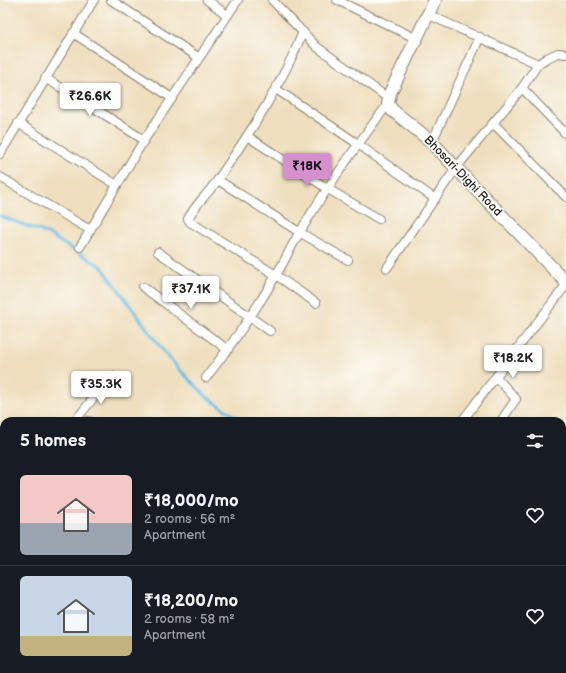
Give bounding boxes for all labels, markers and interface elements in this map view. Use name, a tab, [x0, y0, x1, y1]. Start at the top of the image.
pin: ₹26.6K	[57, 83, 123, 117]
text: ₹26.6K	[69, 88, 111, 104]
street label: Bhosari-Dighi Road	[421, 133, 505, 219]
pin: ₹18K	[283, 153, 331, 187]
text: ₹18K	[292, 158, 322, 174]
pin: ₹37.1K	[158, 276, 224, 310]
text: ₹37.1K	[171, 281, 211, 297]
pin: ₹18.2K	[480, 345, 546, 379]
text: ₹18.2K	[493, 350, 533, 366]
pin: ₹35.3K	[68, 371, 134, 405]
text: ₹35.3K	[80, 376, 122, 392]
icon: filters	[524, 430, 546, 452]
text: 5 homes	[20, 431, 86, 451]
icon: home	[52, 491, 100, 539]
text: ₹18,000/mo	[144, 491, 239, 511]
icon: heart	[524, 504, 546, 526]
text: 2 rooms · 56 m²	[144, 511, 235, 527]
text: Apartment	[144, 527, 205, 543]
text: ₹18,200/mo	[144, 591, 238, 611]
icon: home	[52, 592, 100, 640]
icon: heart	[524, 605, 546, 627]
text: 2 rooms · 58 m²	[144, 611, 235, 627]
text: Apartment	[144, 627, 205, 643]

